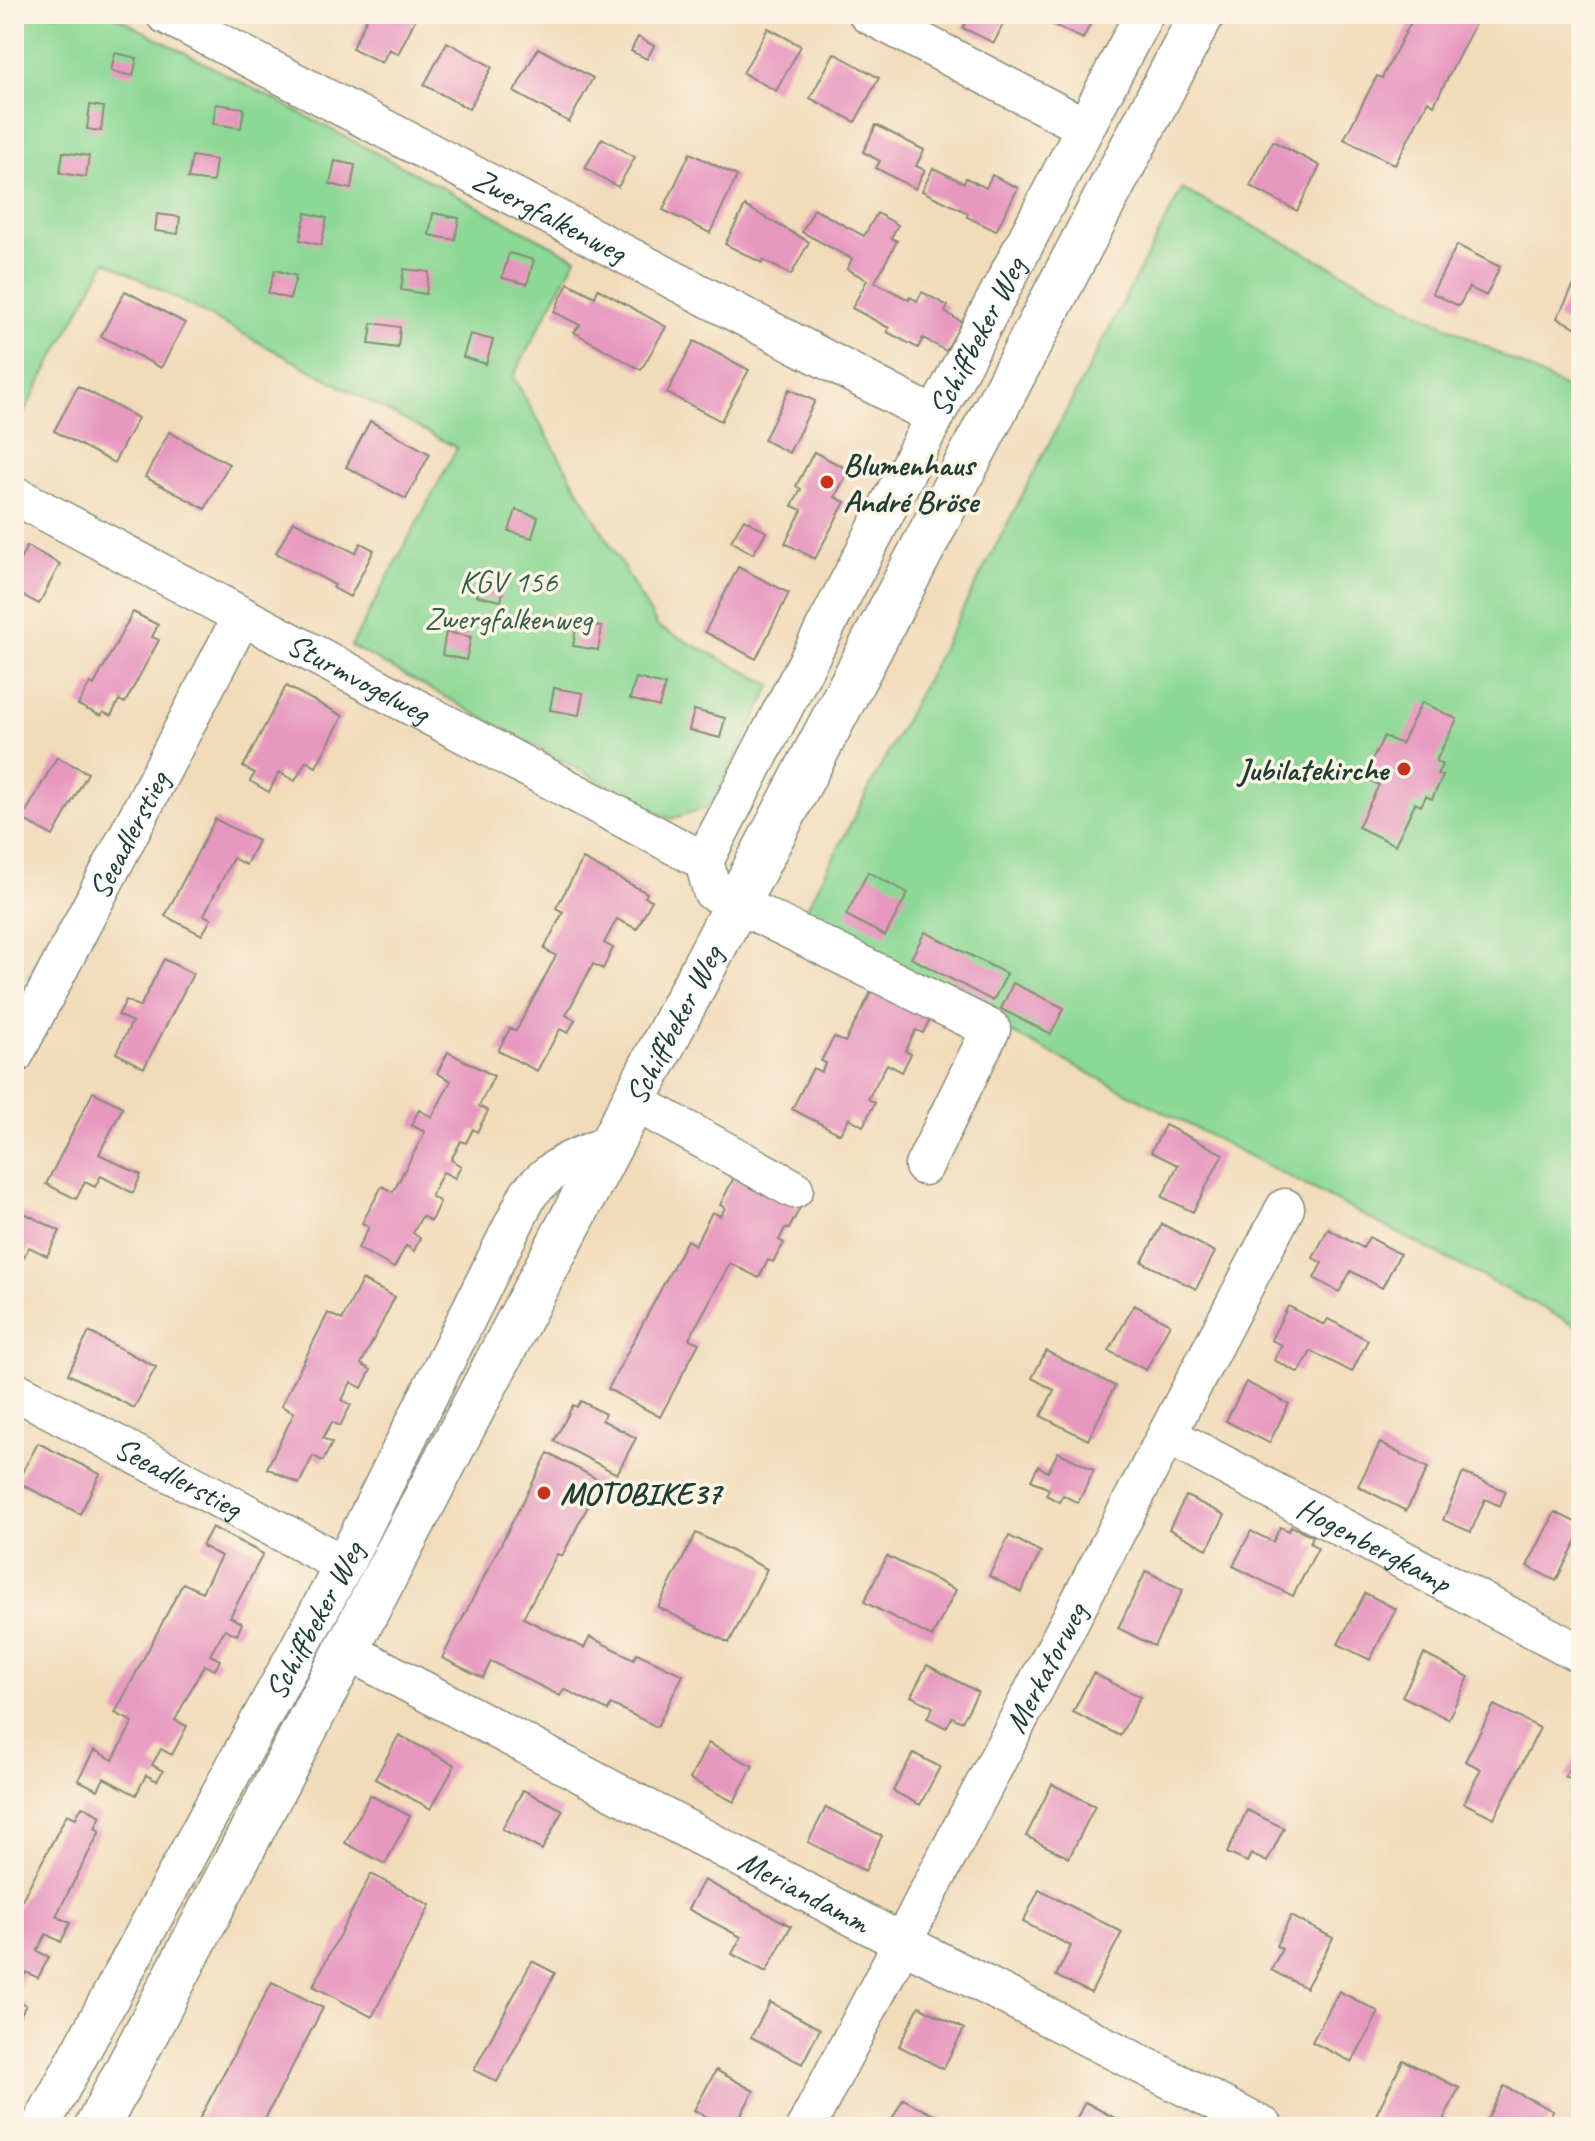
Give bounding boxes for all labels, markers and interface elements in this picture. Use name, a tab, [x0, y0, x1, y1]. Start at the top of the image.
street label: Zwergfalkenweg	[466, 158, 635, 273]
street label: Schiffbeker Weg	[919, 249, 1036, 423]
place label: Blumenhaus André Bröse	[843, 444, 981, 522]
marker: Blumenhaus André Bröse	[818, 473, 836, 491]
park label: KGV 156 Zwergfalkenweg	[424, 561, 593, 639]
street label: Sturmvogelweg	[280, 624, 439, 734]
place label: Jubilatekirche	[1236, 749, 1390, 790]
marker: Jubilatekirche	[1395, 760, 1413, 778]
street label: Seeadlerstieg	[79, 763, 180, 906]
street label: Schiffbeker Weg	[616, 937, 733, 1111]
street label: Seeadlerstieg	[107, 1427, 250, 1529]
place label: MOTOBIKE37	[560, 1473, 725, 1514]
marker: MOTOBIKE37	[535, 1484, 553, 1502]
street label: Hogenbergkamp	[1290, 1487, 1460, 1603]
street label: Schiffbeker Weg	[255, 1533, 374, 1707]
street label: Merkatorweg	[995, 1594, 1097, 1740]
street label: Meriandamm	[732, 1840, 879, 1944]

